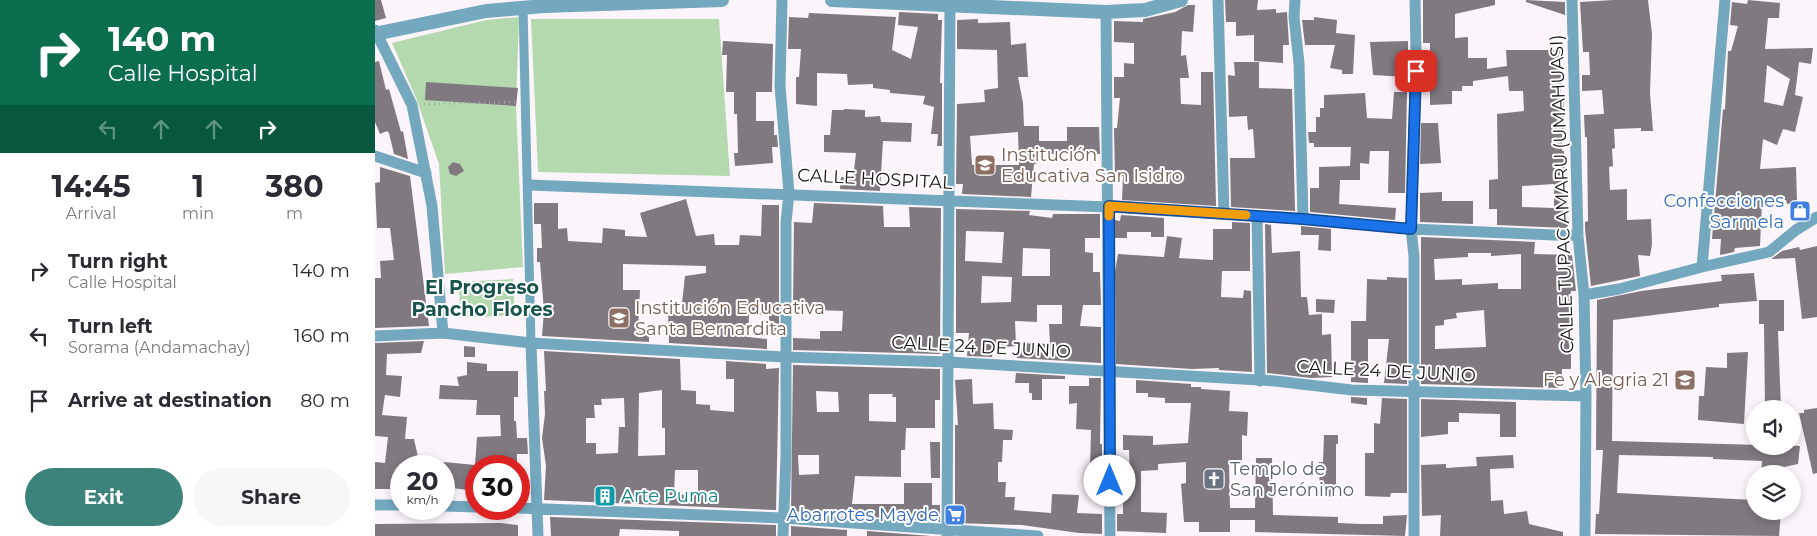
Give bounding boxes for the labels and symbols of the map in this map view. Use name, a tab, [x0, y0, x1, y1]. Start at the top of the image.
street label: CALLE TUPAC AMARU (UMAHUASI)	[1545, 34, 1579, 354]
pin	[1395, 50, 1437, 92]
place label: Institución Educativa San Isidro	[1001, 144, 1183, 187]
school or university icon: Institución Educativa San Isidro	[973, 153, 997, 177]
street label: CALLE HOSPITAL	[797, 164, 954, 194]
place label: Confecciones Sarmela	[1663, 190, 1784, 233]
shop icon: Confecciones Sarmela	[1788, 199, 1812, 223]
district label: El Progreso Pancho Flores	[411, 276, 553, 321]
place label: Institución Educativa Santa Bernardita	[635, 297, 825, 340]
school or university icon: Institución Educativa Santa Bernardita	[607, 306, 631, 330]
street label: CALLE 24 DE JUNIO	[891, 331, 1071, 363]
street label: CALLE 24 DE JUNIO	[1296, 355, 1476, 387]
school or university icon: Fe y Alegria 21	[1673, 368, 1697, 392]
place label: Fe y Alegria 21	[1543, 369, 1669, 391]
position arrow	[1083, 454, 1135, 506]
speed limit sign: 30	[465, 455, 530, 520]
place label: Templo de San Jerónimo	[1230, 458, 1354, 501]
church icon: Templo de San Jerónimo	[1202, 467, 1226, 491]
building icon: Arte Puma	[593, 484, 617, 508]
place label: Arte Puma	[621, 485, 719, 507]
supermarket icon: Abarrotes Mayde	[943, 503, 967, 527]
place label: Abarrotes Mayde	[787, 504, 939, 526]

